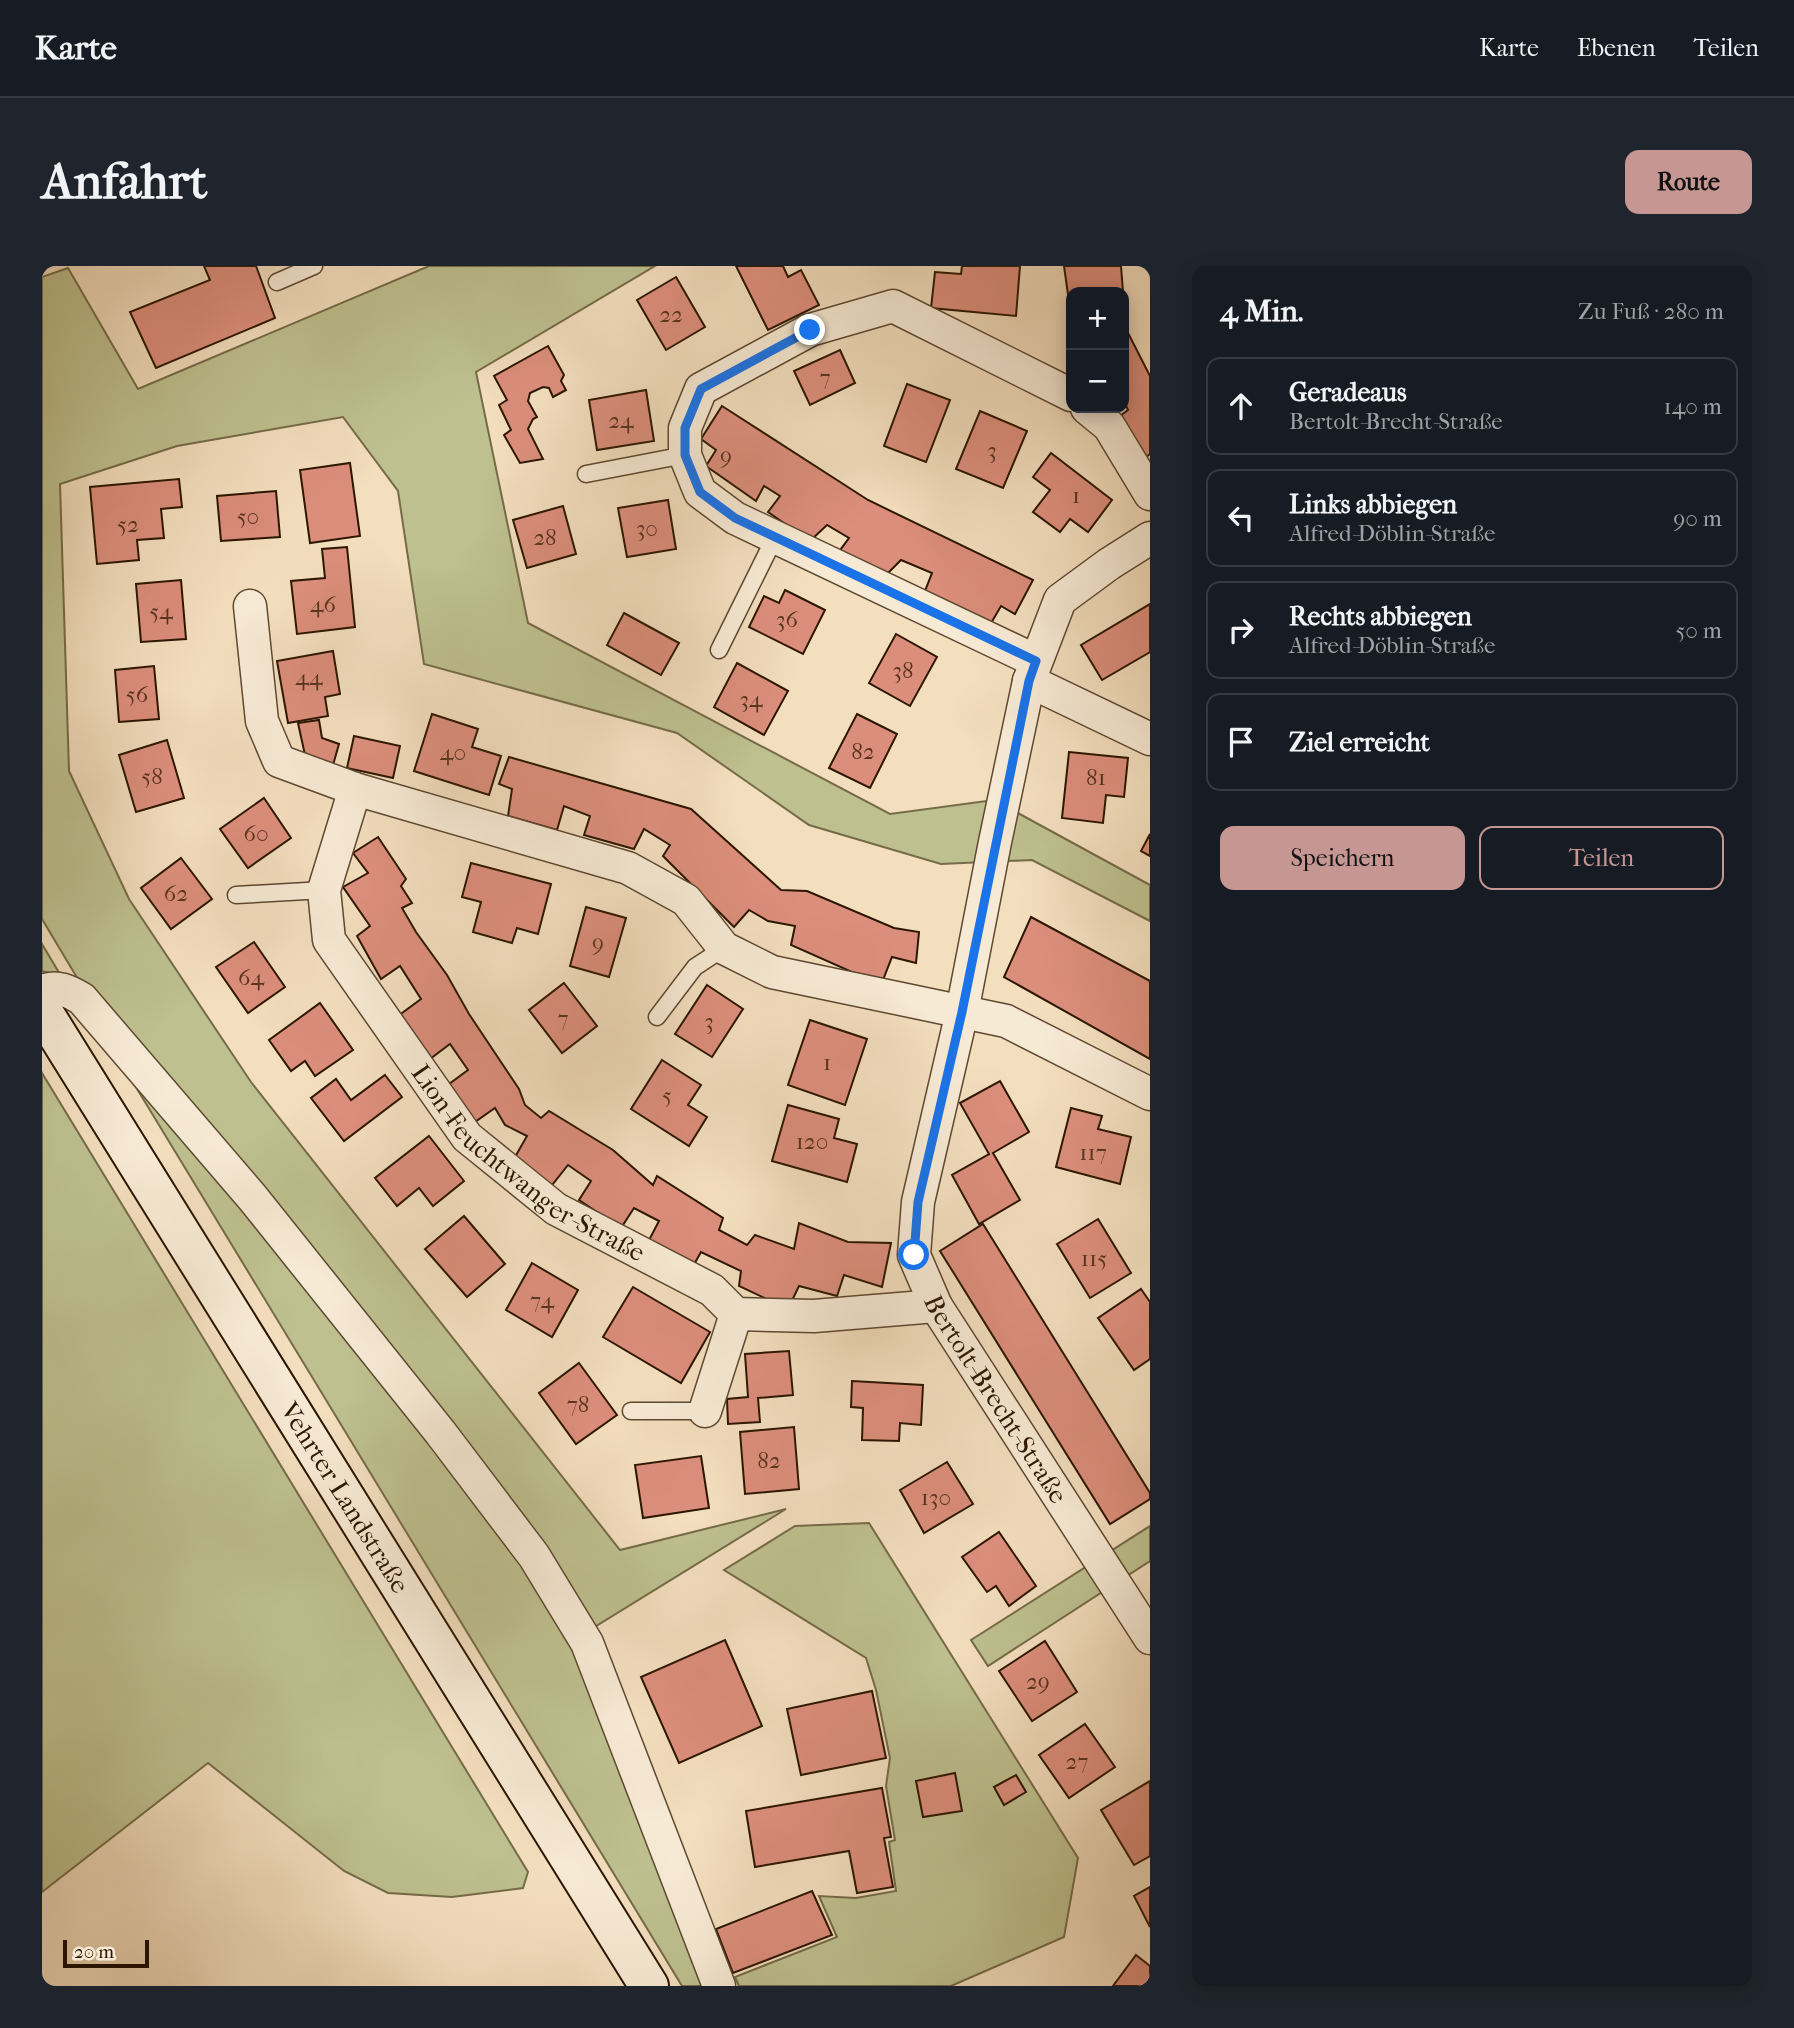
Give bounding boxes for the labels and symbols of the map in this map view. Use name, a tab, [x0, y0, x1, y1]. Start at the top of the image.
house number: 22	[659, 301, 683, 328]
route end	[794, 314, 825, 345]
house number: 7	[819, 364, 831, 391]
house number: 24	[608, 407, 635, 434]
house number: 3	[987, 437, 997, 464]
house number: 9	[720, 442, 732, 469]
house number: 1	[1072, 482, 1080, 509]
house number: 50	[237, 503, 259, 530]
house number: 52	[117, 511, 139, 538]
house number: 30	[636, 515, 658, 542]
house number: 28	[533, 524, 557, 551]
house number: 46	[310, 591, 337, 618]
house number: 54	[149, 598, 174, 625]
house number: 36	[776, 606, 798, 633]
house number: 38	[893, 657, 914, 684]
house number: 44	[295, 664, 324, 691]
house number: 56	[126, 681, 149, 708]
house number: 34	[739, 686, 764, 713]
house number: 82	[851, 738, 875, 765]
house number: 40	[440, 739, 466, 766]
house number: 58	[141, 763, 163, 790]
house number: 81	[1086, 764, 1106, 791]
house number: 60	[243, 820, 269, 847]
house number: 62	[164, 880, 188, 907]
house number: 9	[592, 929, 604, 956]
house number: 64	[238, 964, 265, 991]
house number: 7	[557, 1005, 569, 1032]
house number: 3	[704, 1008, 714, 1035]
house number: 1	[823, 1049, 831, 1076]
street label: Lion-Feuchtwanger-Straße	[405, 1058, 650, 1268]
house number: 5	[662, 1082, 672, 1109]
house number: 120	[796, 1128, 828, 1155]
house number: 117	[1079, 1139, 1107, 1166]
route start	[898, 1239, 929, 1270]
house number: 115	[1081, 1245, 1107, 1272]
house number: 74	[530, 1287, 555, 1314]
street label: Bertolt-Brecht-Straße	[918, 1290, 1074, 1509]
house number: 78	[567, 1391, 589, 1418]
street label: Vehrter Landstraße	[274, 1395, 416, 1599]
house number: 82	[757, 1447, 781, 1474]
house number: 130	[921, 1484, 951, 1511]
house number: 29	[1026, 1668, 1050, 1695]
house number: 27	[1066, 1748, 1088, 1775]
scale bar	[63, 1937, 149, 1969]

